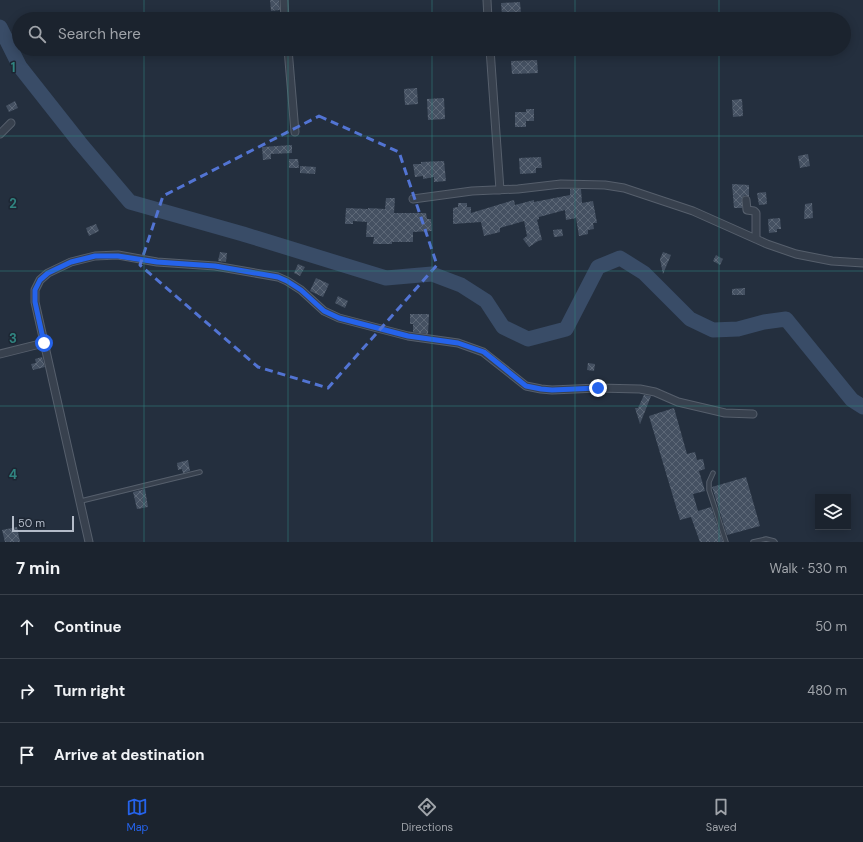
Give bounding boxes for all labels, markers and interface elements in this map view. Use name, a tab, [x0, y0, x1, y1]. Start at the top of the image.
search box	[12, 12, 851, 56]
icon: search	[26, 23, 48, 45]
text: Search here	[58, 24, 141, 44]
text: 1	[11, 59, 15, 76]
text: 2	[9, 195, 17, 212]
text: 3	[9, 330, 17, 347]
route start	[35, 334, 53, 352]
route end	[589, 379, 607, 397]
text: 4	[9, 466, 17, 483]
map controls	[815, 494, 851, 530]
button: layers	[815, 494, 851, 530]
scale bar	[12, 514, 74, 533]
text: 50 m	[18, 516, 45, 530]
text: 7 min	[16, 557, 60, 579]
text: Walk · 530 m	[769, 560, 847, 577]
icon: ahead	[16, 616, 38, 638]
text: Continue	[54, 617, 122, 637]
text: 50 m	[815, 618, 847, 635]
icon: right	[16, 680, 38, 702]
text: Turn right	[54, 681, 125, 701]
text: 480 m	[807, 682, 847, 699]
icon: arrive	[16, 744, 38, 766]
text: Arrive at destination	[54, 745, 205, 765]
tab: Map	[126, 796, 149, 834]
tab: Directions	[401, 796, 453, 834]
tab: Saved	[706, 796, 737, 834]

